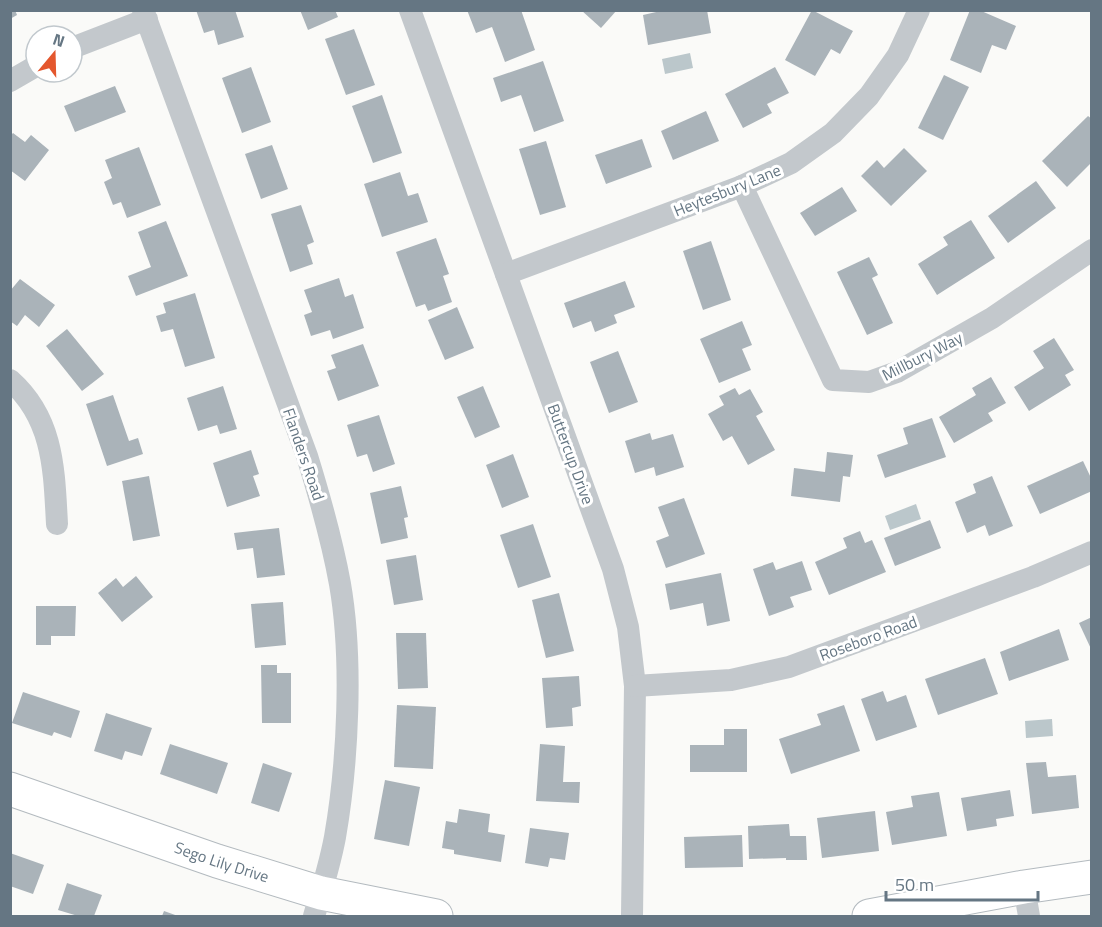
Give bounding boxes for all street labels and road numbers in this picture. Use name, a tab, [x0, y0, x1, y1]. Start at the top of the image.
street label: Heytesbury Lane	[670, 158, 784, 222]
street label: Millbury Way	[878, 325, 967, 387]
street label: Buttercup Drive	[542, 400, 600, 508]
street label: Flanders Road	[277, 405, 331, 503]
street label: Roseboro Road	[816, 609, 920, 667]
street label: Sego Lily Drive	[171, 835, 272, 888]

